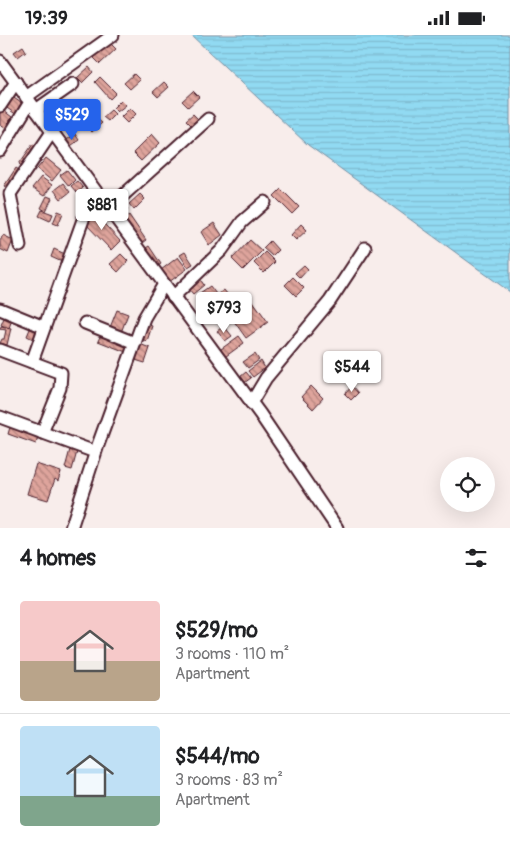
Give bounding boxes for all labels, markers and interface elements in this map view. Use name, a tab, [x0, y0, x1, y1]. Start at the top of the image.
text: 19:39	[25, 6, 68, 30]
pin: $529	[42, 99, 102, 141]
text: $529	[55, 105, 89, 125]
pin: $881	[72, 189, 132, 231]
text: $881	[86, 195, 118, 215]
pin: $793	[194, 291, 254, 334]
text: $793	[207, 298, 241, 318]
pin: $544	[322, 351, 382, 393]
text: $544	[334, 357, 370, 377]
map controls	[440, 457, 495, 512]
button: locate	[440, 457, 495, 512]
icon: filters	[462, 544, 490, 572]
text: 4 homes	[20, 545, 96, 572]
text: $529/mo	[175, 617, 258, 644]
icon: home	[60, 621, 120, 681]
text: 3 rooms · 110 m²	[175, 644, 289, 664]
text: Apartment	[175, 664, 250, 684]
text: $544/mo	[175, 743, 260, 770]
icon: home	[60, 746, 120, 806]
text: 3 rooms · 83 m²	[175, 770, 283, 790]
text: Apartment	[175, 790, 250, 810]

